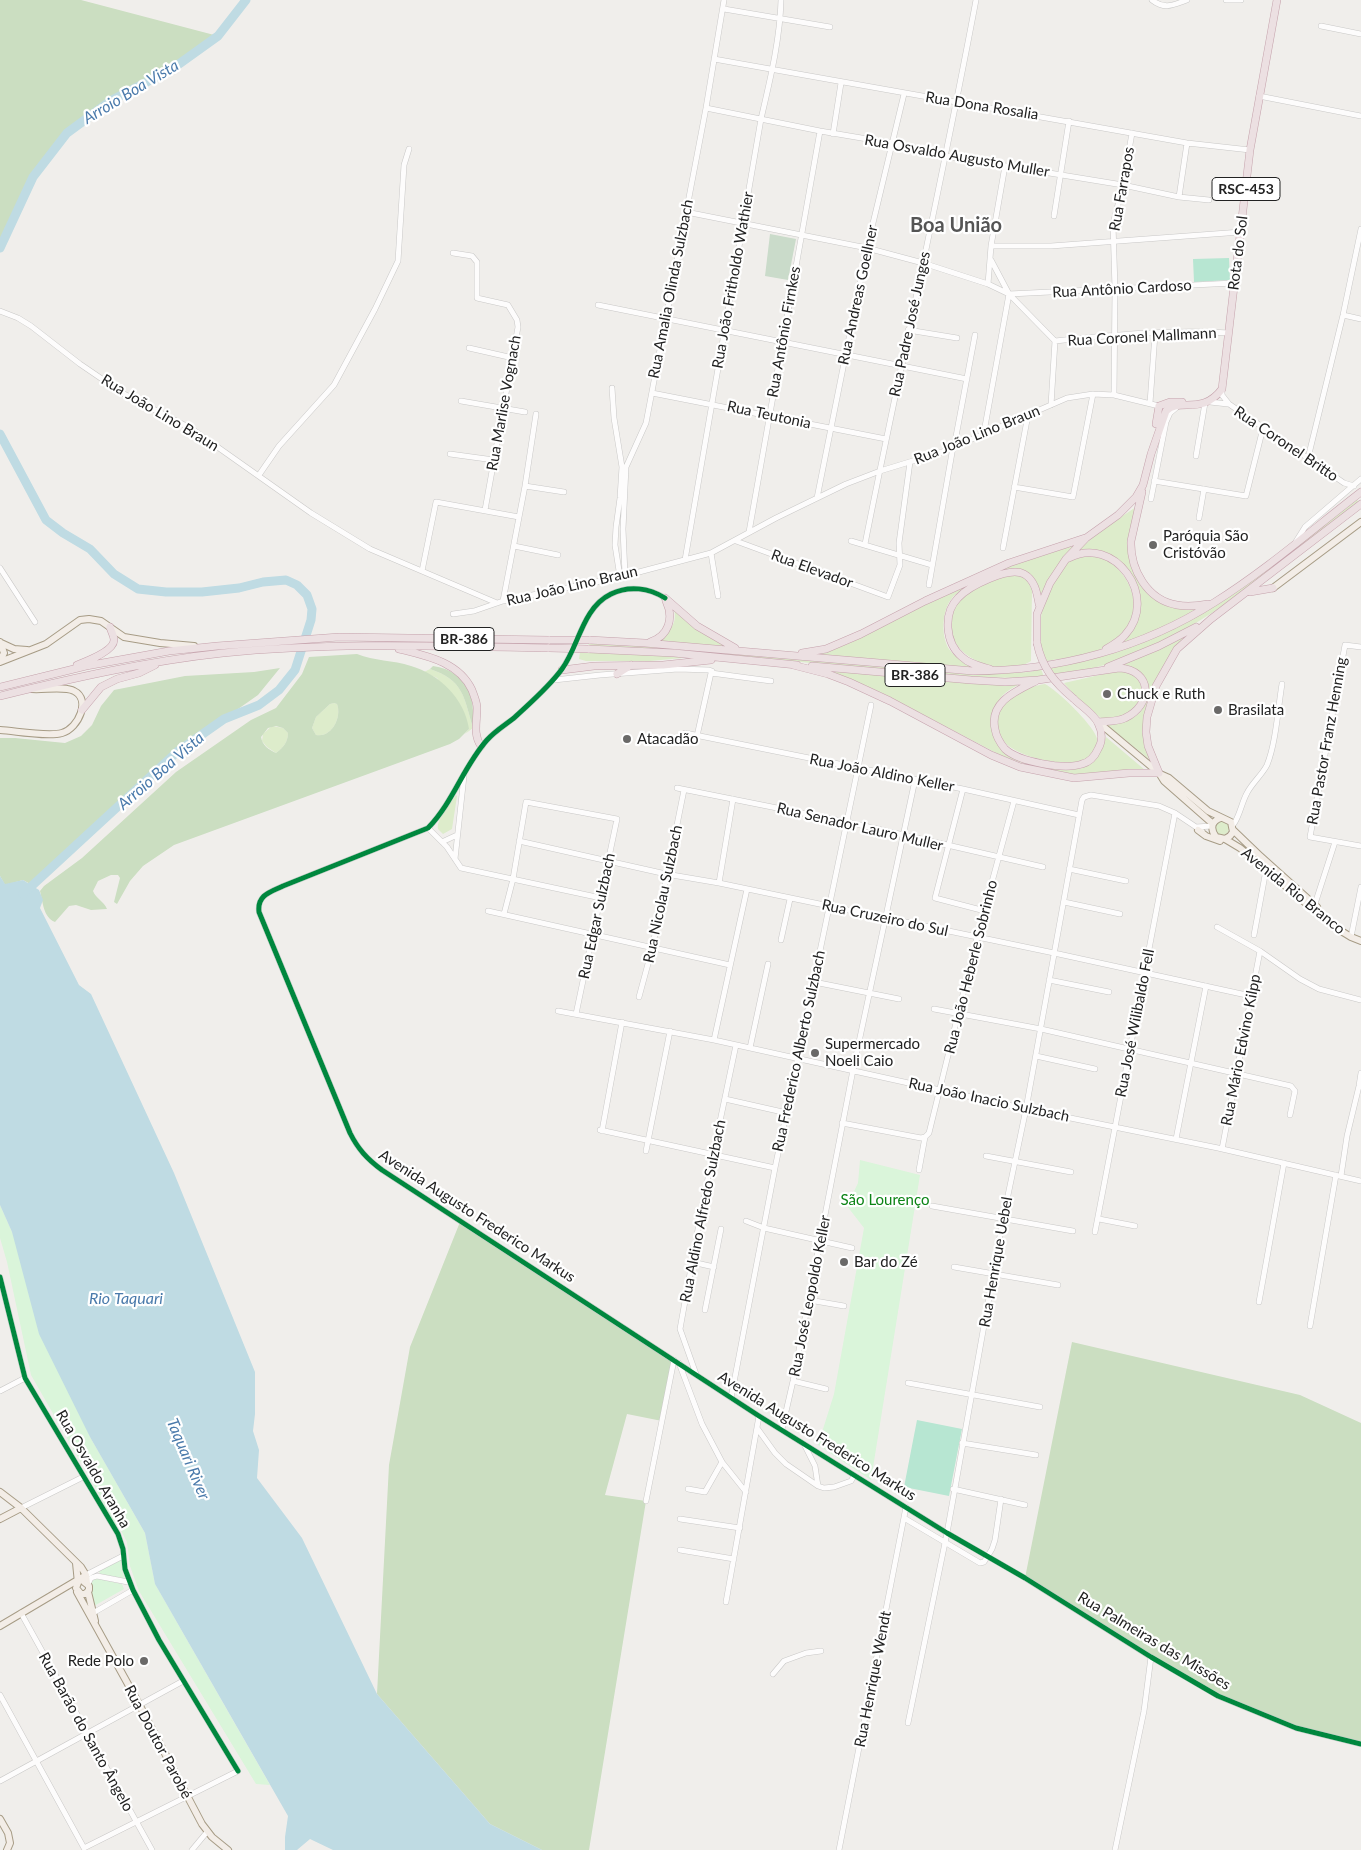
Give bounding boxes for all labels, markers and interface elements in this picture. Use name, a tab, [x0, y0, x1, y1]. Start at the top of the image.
water label: Arroio Boa Vista	[80, 56, 182, 128]
street label: Rua Dona Rosalia	[924, 88, 1040, 124]
street label: Rua Osvaldo Augusto Muller	[863, 131, 1051, 181]
street label: Rua Farrapos	[1106, 145, 1138, 233]
road number: RSC-453	[1212, 178, 1280, 200]
street label: Rua João Fritholdo Wathier	[709, 190, 757, 370]
street label: Rua Amalia Olinda Sulzbach	[645, 198, 697, 380]
district label: Boa União	[910, 214, 1002, 238]
street label: Rota do Sol	[1225, 215, 1251, 291]
street label: Rua Andreas Goellner	[834, 223, 882, 367]
street label: Rua Padre José Junges	[886, 250, 934, 398]
street label: Rua Antônio Firnkes	[764, 265, 804, 399]
street label: Rua Antônio Cardoso	[1052, 276, 1192, 302]
street label: Rua Coronel Mallmann	[1067, 324, 1217, 350]
street label: Rua Marlise Vognach	[483, 334, 525, 472]
street label: Rua João Lino Braun	[98, 371, 222, 455]
street label: Rua Teutonia	[725, 397, 813, 433]
street label: Rua João Lino Braun	[911, 402, 1043, 468]
street label: Rua Coronel Britto	[1230, 402, 1342, 486]
place label: Paróquia São Cristóvão	[1163, 527, 1249, 562]
marker: Paróquia São Cristóvão	[1147, 539, 1159, 551]
street label: Rua Elevador	[768, 546, 856, 592]
street label: Rua João Lino Braun	[505, 562, 639, 610]
road number: BR-386	[434, 628, 494, 650]
street label: Rua Pastor Franz Henning	[1303, 656, 1351, 826]
road number: BR-386	[885, 664, 945, 686]
place label: Chuck e Ruth	[1117, 685, 1205, 703]
marker: Chuck e Ruth	[1101, 688, 1113, 700]
place label: Brasilata	[1228, 701, 1284, 719]
marker: Brasilata	[1212, 704, 1224, 716]
water label: Arroio Boa Vista	[114, 728, 208, 814]
place label: Atacadão	[637, 730, 699, 748]
marker: Atacadão	[621, 733, 633, 745]
street label: Rua João Aldino Keller	[808, 750, 956, 796]
street label: Rua Senador Lauro Muller	[775, 799, 945, 855]
street label: Rua Nicolau Sulzbach	[640, 823, 686, 965]
street label: Avenida Rio Branco	[1238, 844, 1348, 938]
street label: Rua Edgar Sulzbach	[575, 851, 619, 981]
street label: Rua João Heberle Sobrinho	[941, 878, 1001, 1056]
street label: Rua Cruzeiro do Sul	[820, 896, 950, 940]
street label: Rua José Wilibaldo Fell	[1112, 947, 1158, 1099]
street label: Rua Frederico Alberto Sulzbach	[769, 949, 829, 1153]
street label: Rua Mário Edvino Kilpp	[1217, 973, 1265, 1127]
place label: Supermercado Noeli Caio	[825, 1035, 920, 1070]
marker: Supermercado Noeli Caio	[809, 1047, 821, 1059]
street label: Rua João Inacio Sulzbach	[907, 1074, 1071, 1126]
street label: Rua Aldino Alfredo Sulzbach	[676, 1118, 730, 1304]
street label: Avenida Augusto Frederico Markus	[376, 1146, 578, 1286]
park label: São Lourenço	[841, 1191, 929, 1209]
street label: Rua Henrique Uebel	[976, 1195, 1016, 1329]
street label: Rua José Leopoldo Keller	[786, 1214, 834, 1378]
place label: Bar do Zé	[854, 1253, 918, 1271]
marker: Bar do Zé	[838, 1256, 850, 1268]
water label: Rio Taquari	[89, 1289, 163, 1309]
street label: Avenida Augusto Frederico Markus	[715, 1367, 919, 1505]
street label: Rua Osvaldo Aranha	[52, 1407, 134, 1531]
water label: Taquari River	[162, 1415, 214, 1503]
street label: Rua Palmeiras das Missões	[1074, 1588, 1234, 1694]
street label: Rua Henrique Wendt	[851, 1609, 895, 1749]
street label: Rua Barão do Santo Ângelo	[35, 1649, 137, 1815]
place label: Rede Polo	[68, 1652, 134, 1670]
marker: Rede Polo	[138, 1655, 150, 1667]
street label: Rua Doutor Parobé	[120, 1682, 196, 1802]

